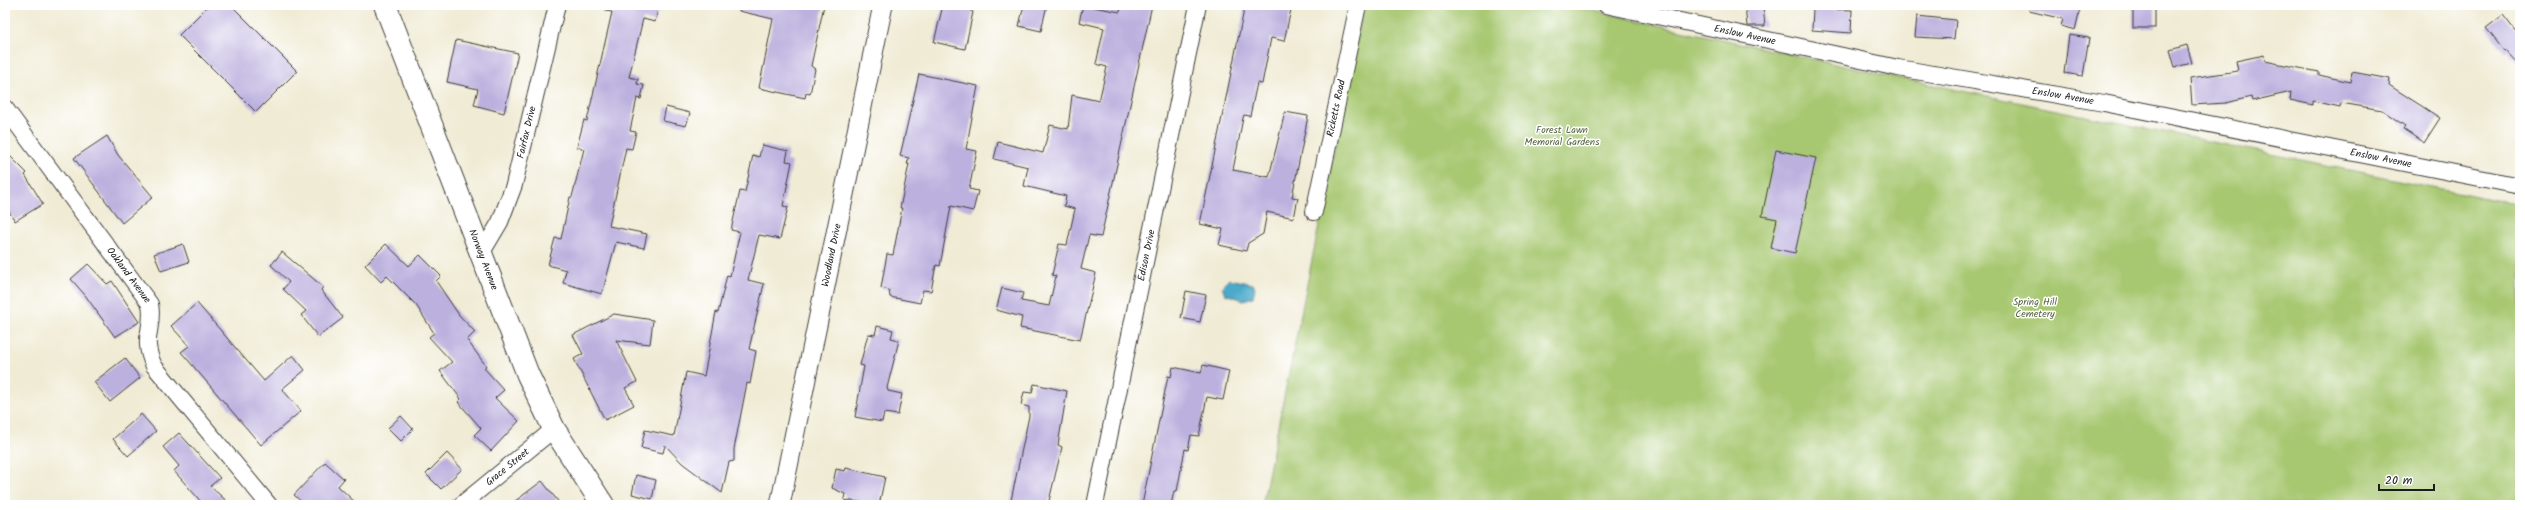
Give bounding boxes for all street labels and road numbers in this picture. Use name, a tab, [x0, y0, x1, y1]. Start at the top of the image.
street label: Enslow Avenue	[1712, 21, 1778, 49]
street label: Ricketts Road	[1322, 77, 1350, 138]
street label: Enslow Avenue	[2031, 83, 2096, 109]
street label: Fairfax Drive	[513, 104, 541, 160]
street label: Enslow Avenue	[2349, 144, 2414, 172]
street label: Woodland Drive	[817, 222, 846, 288]
street label: Norway Avenue	[464, 227, 503, 293]
street label: Edison Drive	[1133, 228, 1160, 282]
street label: Oakland Avenue	[102, 244, 155, 307]
street label: Grace Street	[482, 444, 533, 490]

